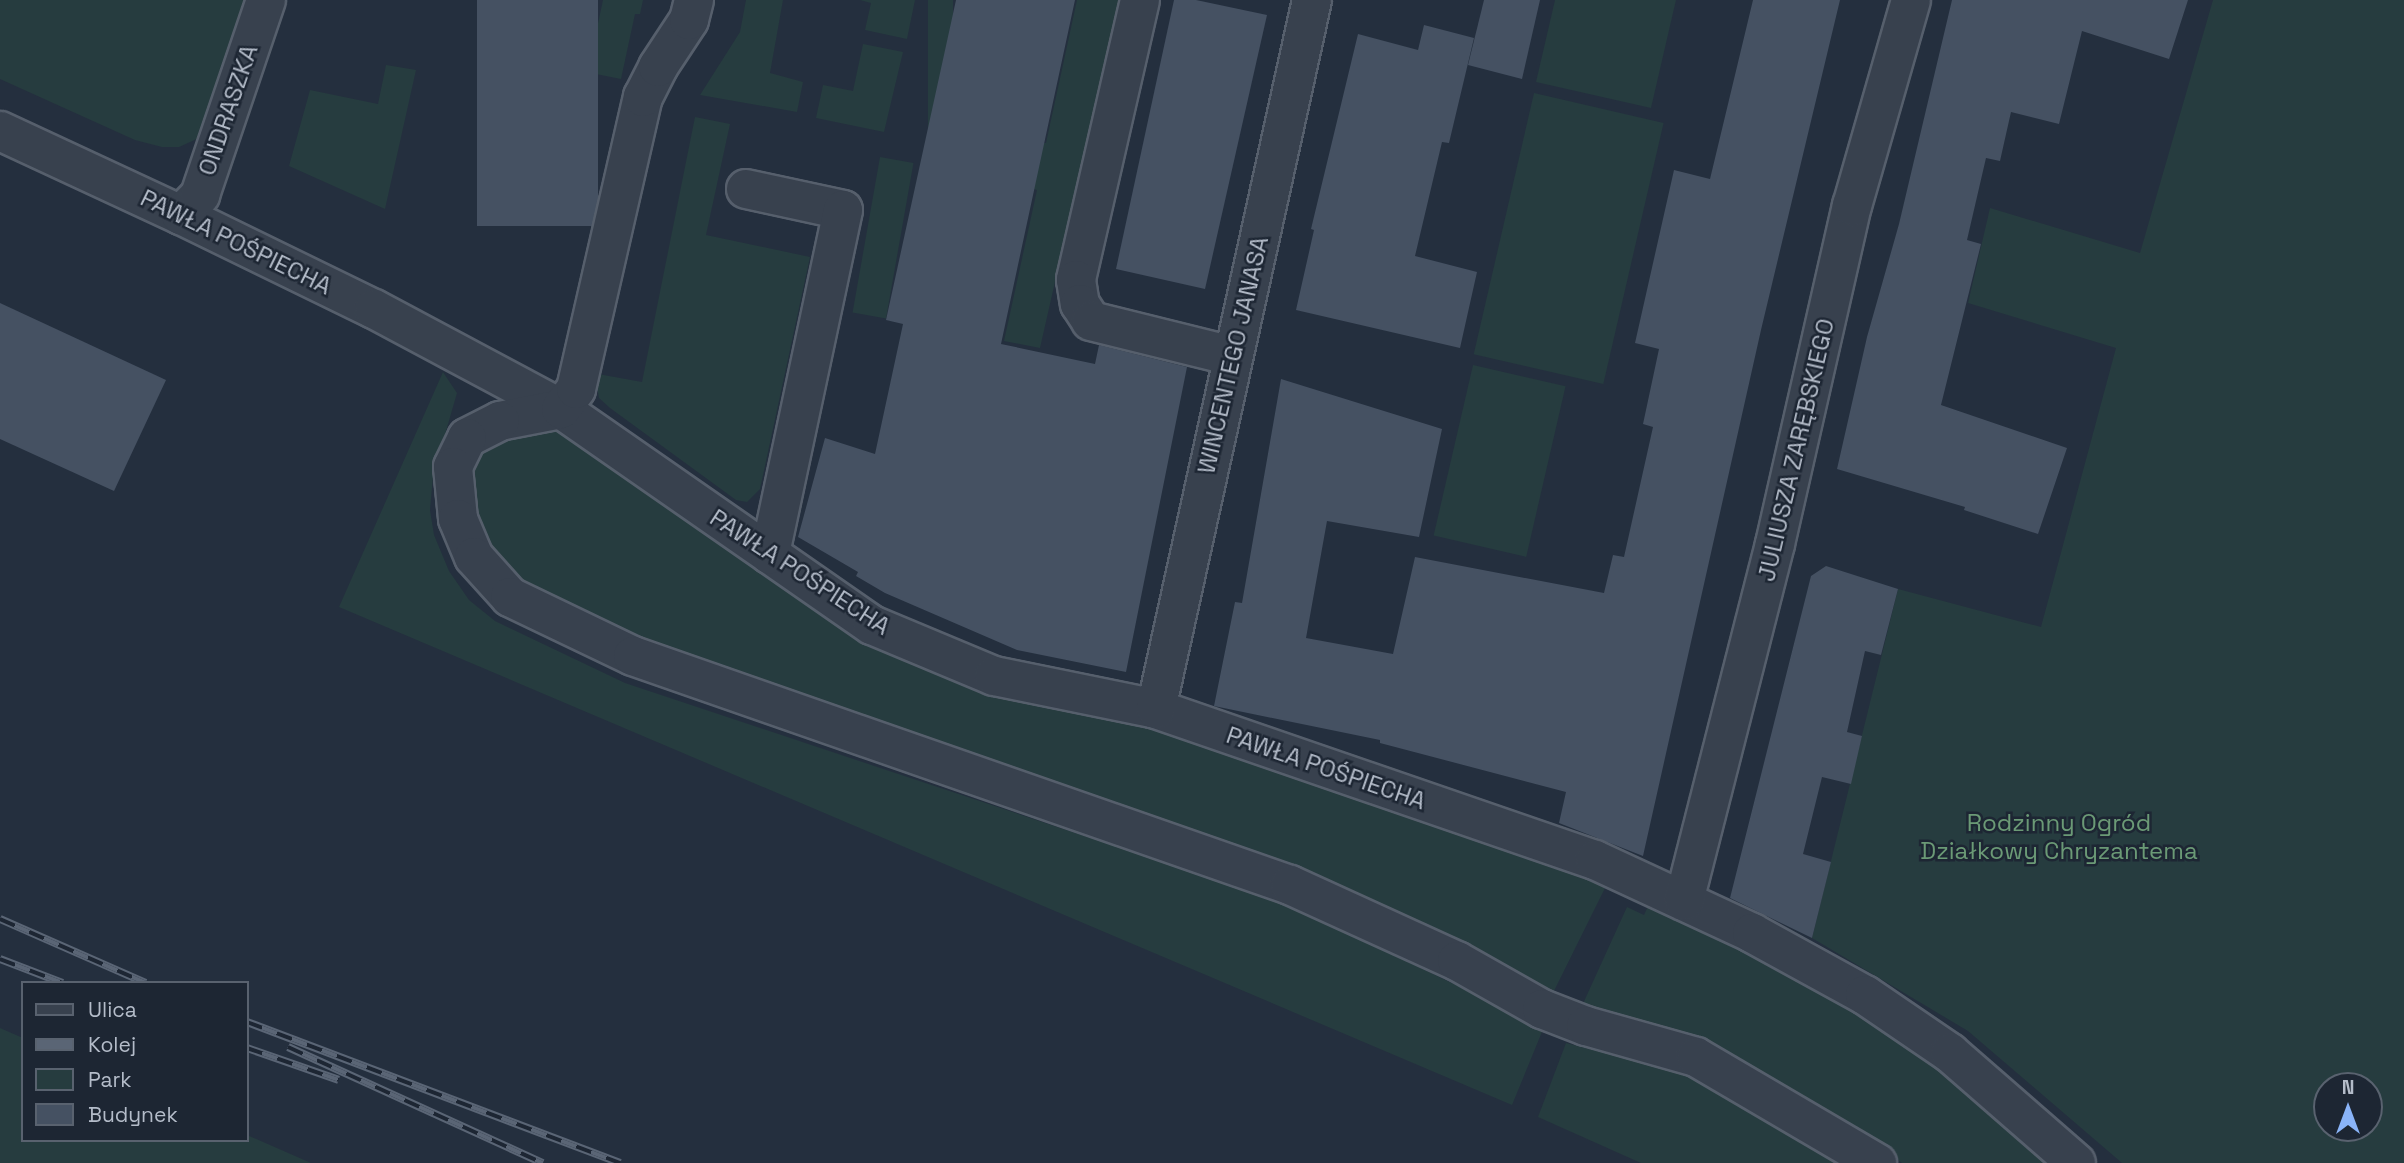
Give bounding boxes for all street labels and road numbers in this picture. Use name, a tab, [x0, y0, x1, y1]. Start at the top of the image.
street label: ONDRASZKA	[192, 41, 264, 179]
street label: PAWŁA POŚPIECHA	[136, 183, 336, 301]
street label: WINCENTEGO JANASA	[1192, 234, 1274, 476]
street label: JULIUSZA ZARĘBSKIEGO	[1752, 316, 1840, 584]
street label: PAWŁA POŚPIECHA	[704, 503, 896, 641]
street label: PAWŁA POŚPIECHA	[1222, 720, 1430, 816]

